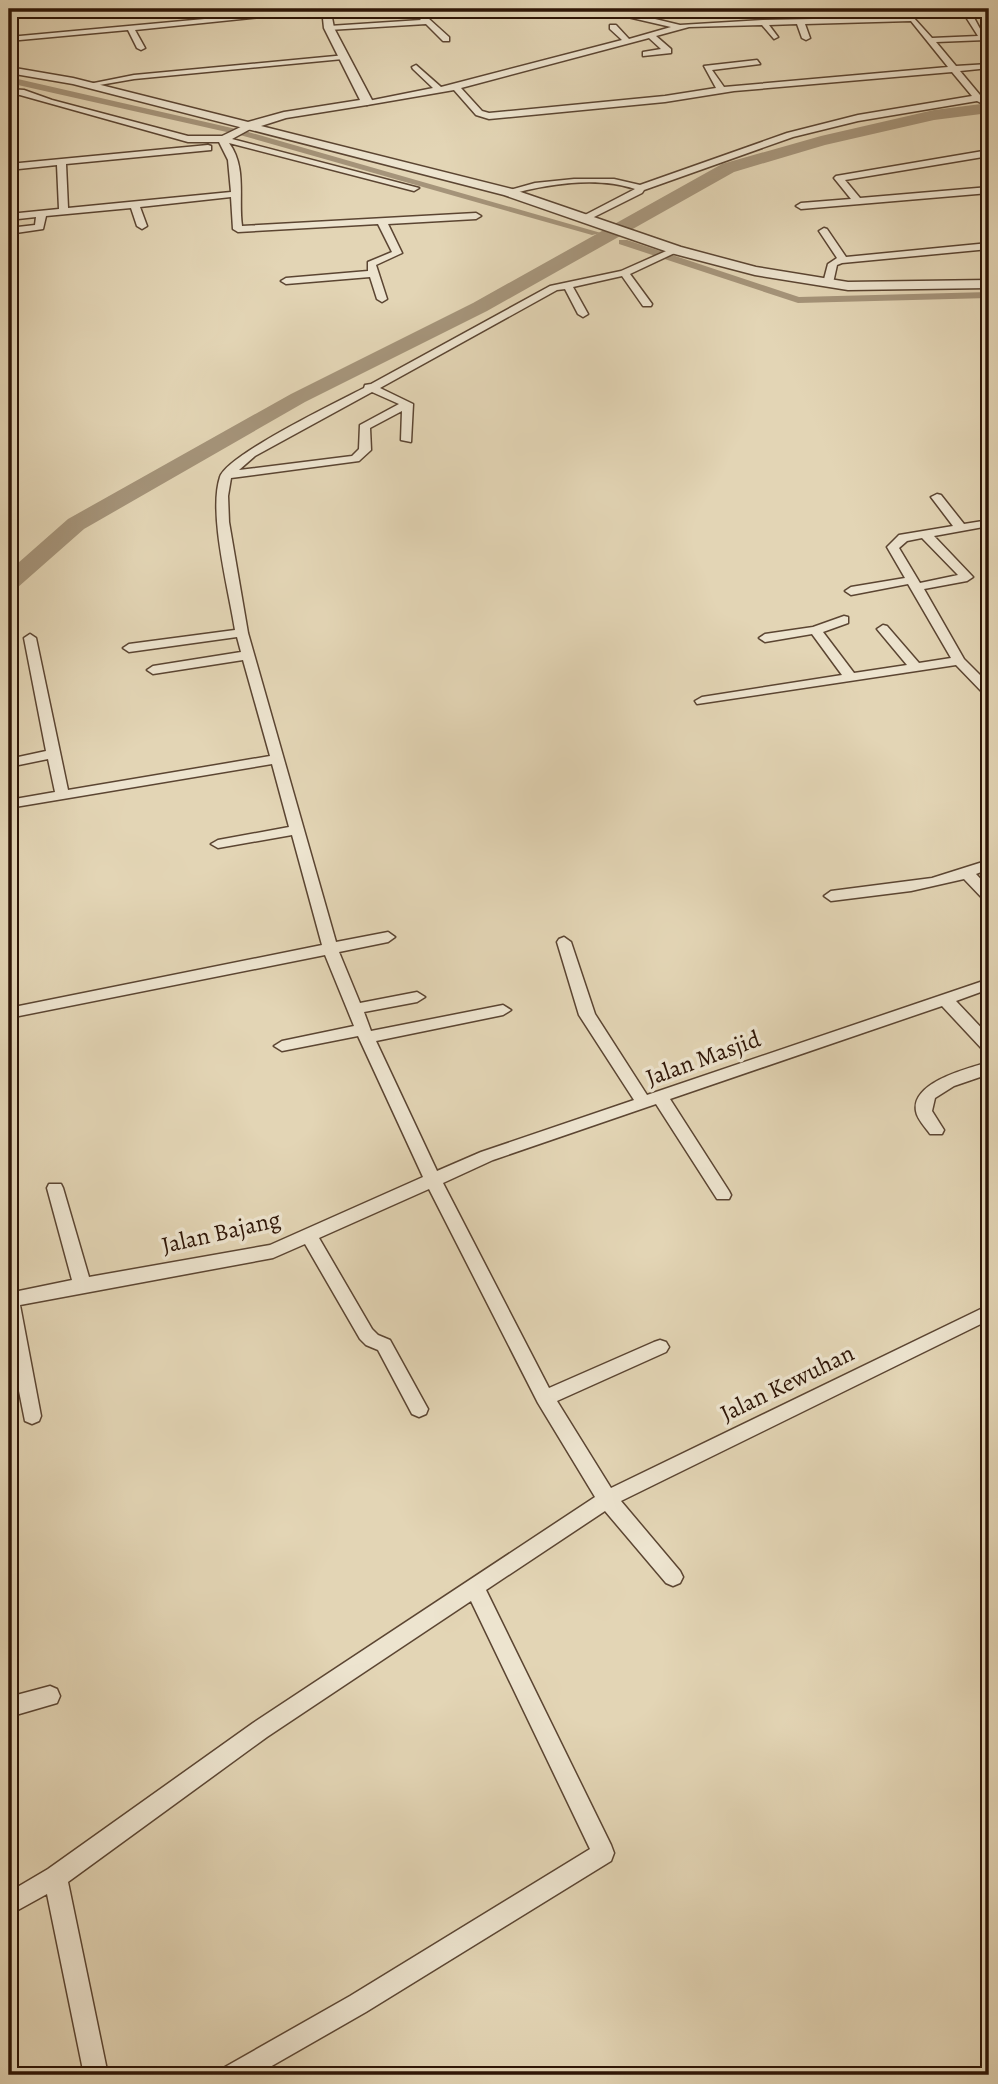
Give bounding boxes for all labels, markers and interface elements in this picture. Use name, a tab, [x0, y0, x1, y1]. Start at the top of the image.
street label: Jalan Masjid	[641, 1022, 765, 1094]
street label: Jalan Bajang	[158, 1203, 284, 1261]
street label: Jalan Kewuhan	[715, 1337, 859, 1429]

